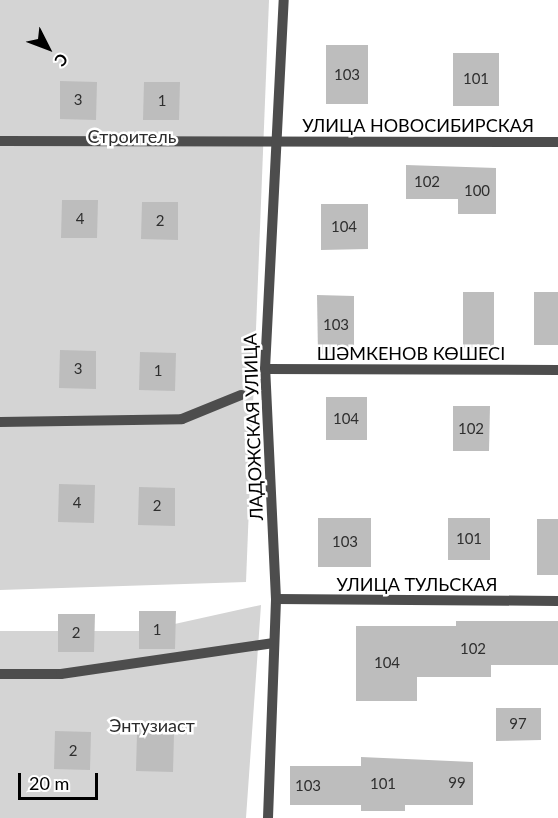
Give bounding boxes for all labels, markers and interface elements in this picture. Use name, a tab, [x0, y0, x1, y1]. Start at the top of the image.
north arrow	[18, 18, 78, 78]
text: С	[51, 50, 72, 71]
house number: 103	[334, 66, 360, 84]
house number: 101	[463, 70, 489, 88]
house number: 3	[74, 91, 82, 109]
house number: 1	[158, 92, 166, 110]
street label: УЛИЦА НОВОСИБИРСКАЯ	[302, 114, 534, 136]
park label: Строитель	[88, 125, 176, 147]
house number: 102	[414, 173, 440, 191]
house number: 100	[464, 182, 490, 200]
house number: 4	[76, 210, 84, 228]
house number: 2	[156, 212, 164, 230]
house number: 104	[331, 218, 357, 236]
house number: 103	[323, 316, 349, 334]
street label: ЛАДОЖСКАЯ УЛИЦА	[239, 333, 267, 521]
street label: ШӘМКЕНОВ КӨШЕСІ	[317, 342, 505, 364]
house number: 3	[74, 360, 82, 378]
house number: 1	[154, 362, 162, 380]
house number: 104	[333, 410, 359, 428]
house number: 102	[458, 420, 484, 438]
house number: 4	[73, 494, 81, 512]
house number: 2	[153, 497, 161, 515]
house number: 101	[456, 530, 482, 548]
house number: 103	[332, 533, 358, 551]
street label: УЛИЦА ТУЛЬСКАЯ	[337, 573, 497, 595]
house number: 1	[153, 621, 161, 639]
house number: 2	[72, 624, 80, 642]
house number: 102	[460, 640, 486, 658]
house number: 104	[374, 654, 400, 672]
park label: Энтузиаст	[109, 714, 195, 736]
house number: 97	[509, 715, 527, 733]
house number: 2	[69, 742, 77, 760]
scale bar	[21, 761, 100, 799]
text: 20 m	[29, 772, 69, 794]
house number: 99	[448, 774, 466, 792]
house number: 101	[370, 775, 396, 793]
house number: 103	[295, 777, 321, 795]

